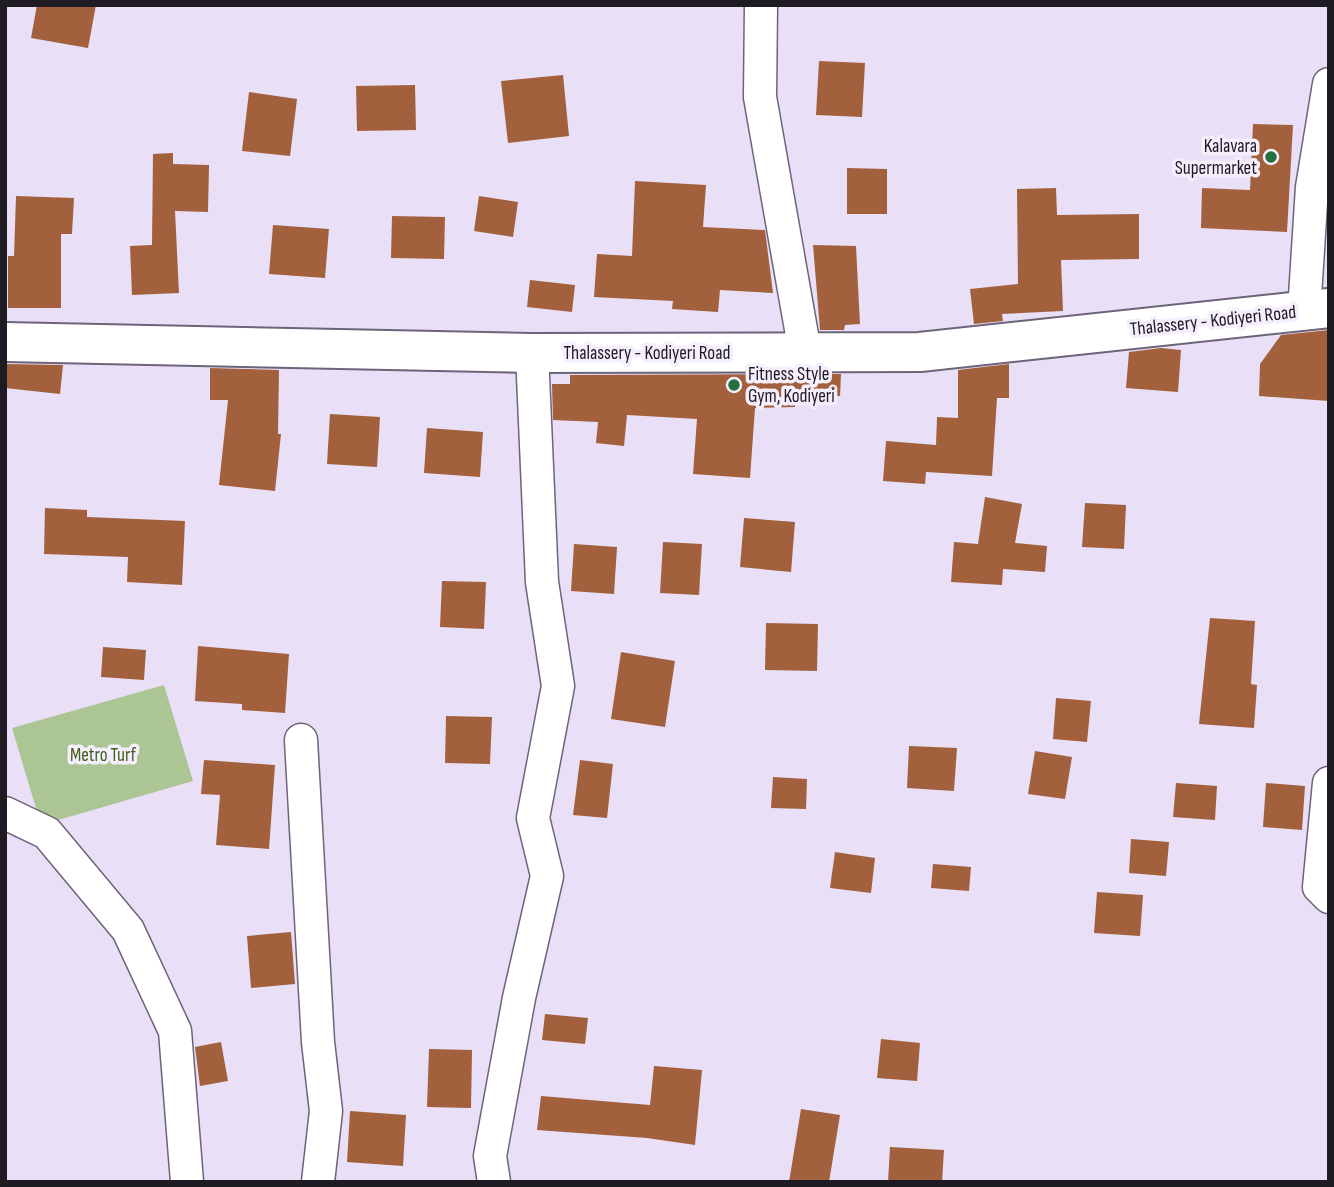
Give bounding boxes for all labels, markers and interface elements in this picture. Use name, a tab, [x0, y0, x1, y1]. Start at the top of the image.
place label: Kalavara Supermarket	[1175, 135, 1257, 180]
marker: Kalavara Supermarket	[1263, 149, 1279, 165]
street label: Thalassery - Kodiyeri Road	[1129, 301, 1297, 341]
street label: Thalassery - Kodiyeri Road	[564, 342, 730, 365]
place label: Fitness Style Gym, Kodiyeri	[748, 363, 835, 408]
marker: Fitness Style Gym, Kodiyeri	[726, 377, 742, 393]
park label: Metro Turf	[70, 744, 137, 767]

